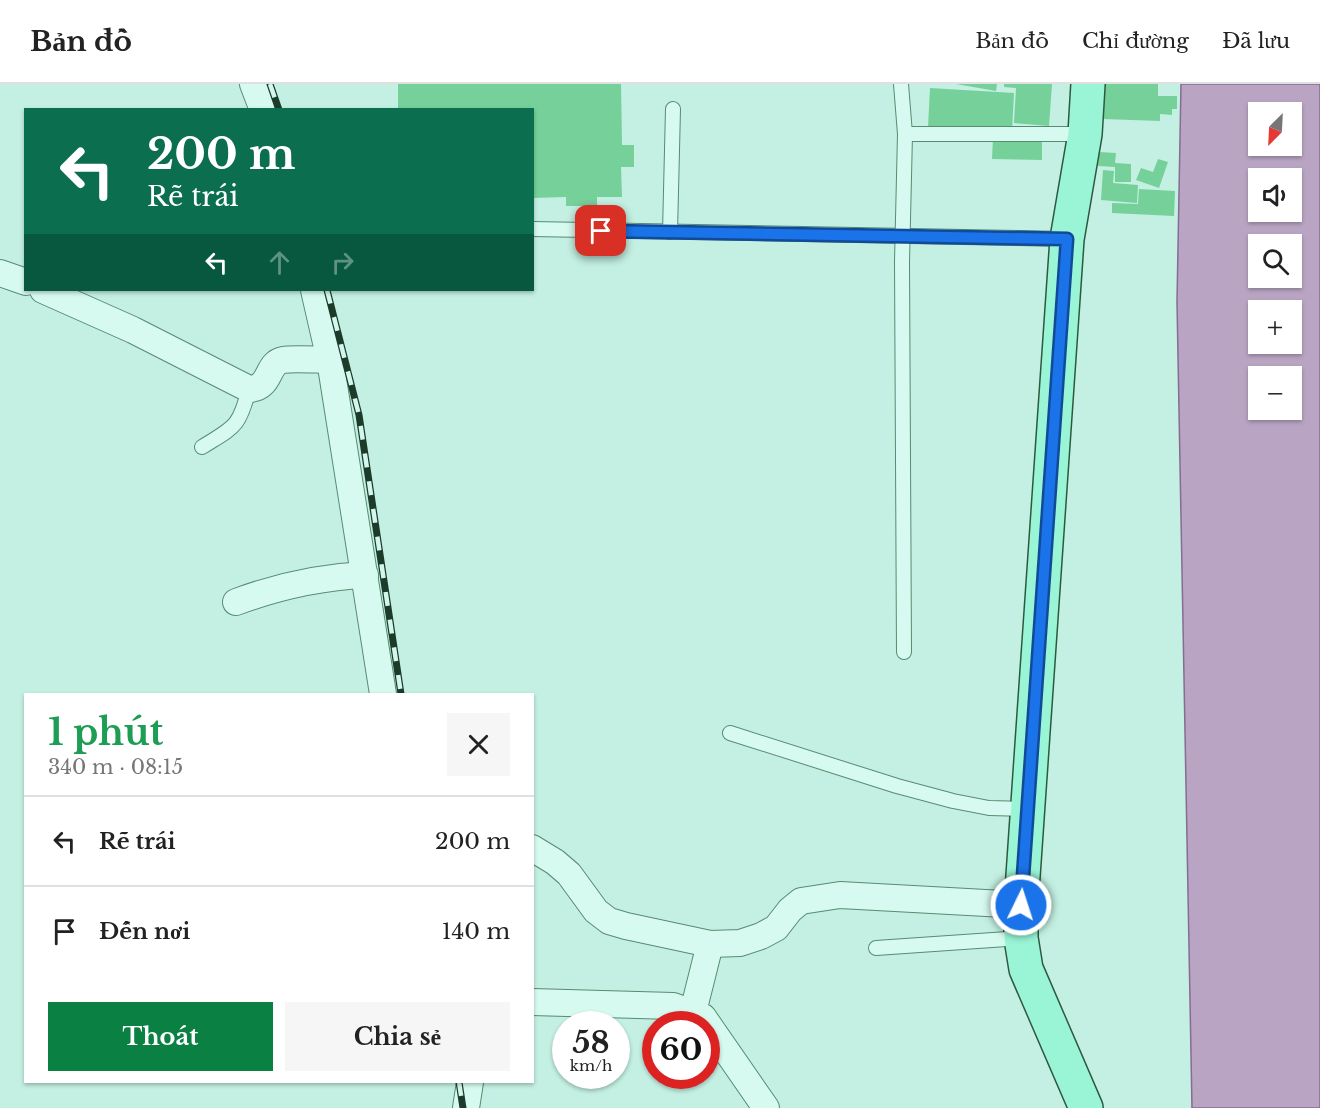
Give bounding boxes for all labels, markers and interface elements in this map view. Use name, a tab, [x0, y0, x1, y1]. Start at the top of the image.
text: Bản đồ	[30, 24, 132, 59]
text: Bản đồ	[975, 28, 1049, 54]
text: Chỉ đường	[1082, 28, 1189, 54]
text: Đã lưu	[1222, 28, 1290, 54]
north arrow	[1248, 102, 1302, 156]
map controls	[1248, 102, 1302, 420]
text: 200 m	[147, 128, 295, 180]
icon: left	[48, 132, 126, 210]
button: sound	[1248, 168, 1302, 222]
text: Rẽ trái	[147, 180, 239, 213]
pin	[575, 205, 626, 256]
icon: arrive	[584, 214, 617, 247]
button: search	[1248, 234, 1302, 288]
icon: left	[200, 246, 233, 279]
icon: ahead	[263, 246, 296, 279]
icon: right	[326, 246, 359, 279]
button: +	[1248, 300, 1302, 354]
button: −	[1248, 366, 1302, 420]
text: 1 phút	[48, 710, 163, 755]
button: close	[447, 713, 510, 776]
text: 340 m · 08:15	[48, 755, 183, 779]
icon: left	[48, 825, 81, 858]
text: Rẽ trái	[99, 828, 175, 855]
text: 200 m	[435, 828, 510, 855]
position arrow	[989, 873, 1053, 937]
icon: arrive	[48, 915, 81, 948]
text: Đến nơi	[99, 918, 190, 945]
text: 140 m	[442, 918, 510, 945]
button: Thoát	[48, 1002, 273, 1071]
button: Chia sẻ	[285, 1002, 510, 1071]
speed limit sign: 60	[642, 1011, 720, 1089]
text: 58	[573, 1024, 609, 1061]
text: km/h	[570, 1056, 612, 1075]

